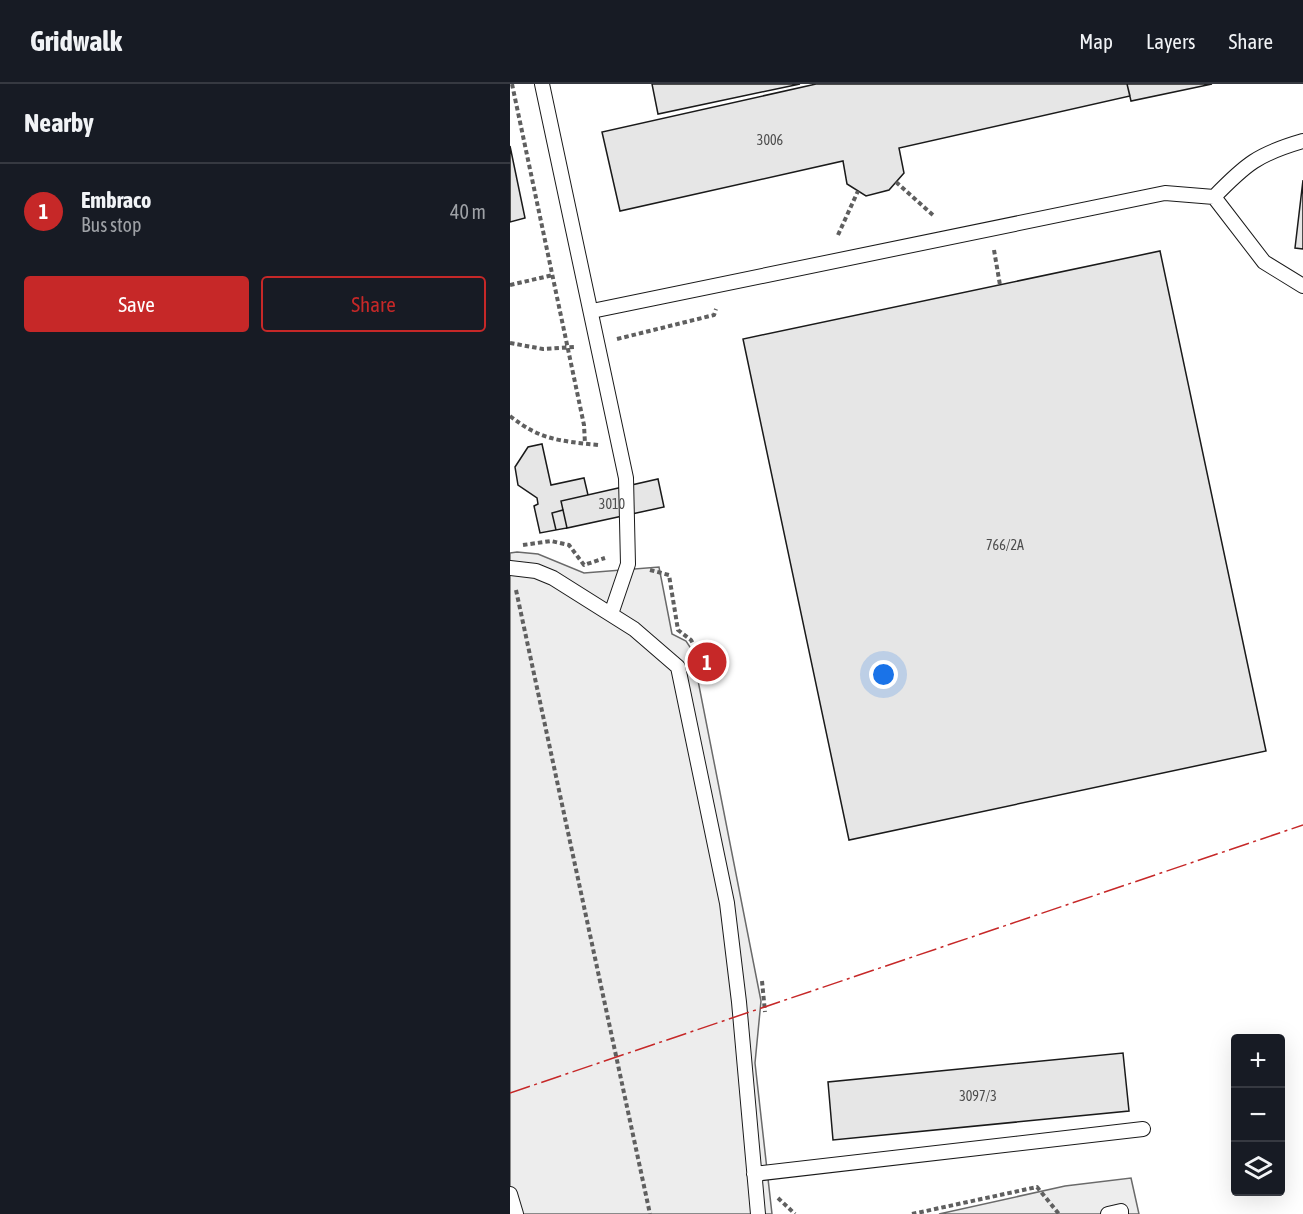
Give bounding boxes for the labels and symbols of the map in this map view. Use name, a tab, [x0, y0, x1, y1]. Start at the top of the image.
house number: 3006	[757, 132, 784, 148]
house number: 3010	[599, 496, 626, 512]
house number: 766/2A	[986, 537, 1024, 553]
pin: 1	[688, 640, 726, 684]
your location	[869, 660, 898, 689]
house number: 3097/3	[959, 1088, 997, 1104]

